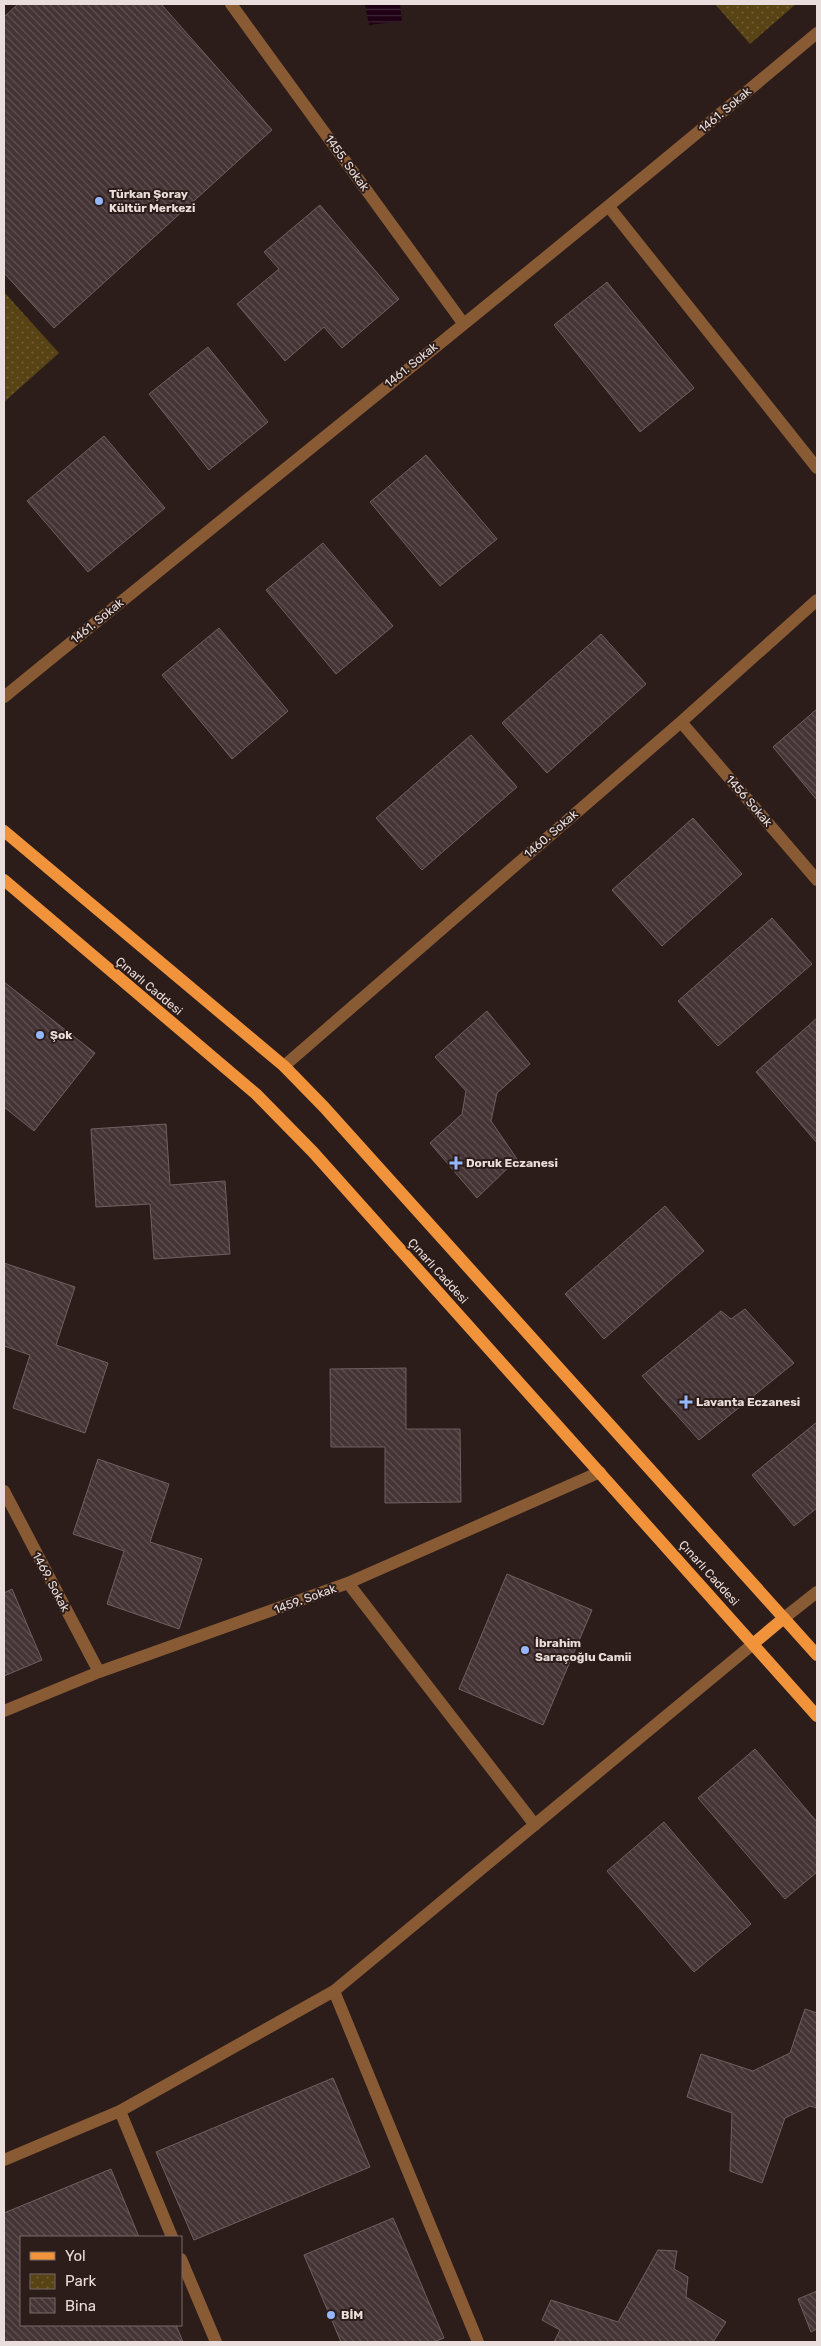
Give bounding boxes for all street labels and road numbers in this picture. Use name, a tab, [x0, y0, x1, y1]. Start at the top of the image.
street label: 1461. Sokak	[696, 84, 755, 136]
street label: 1455. Sokak	[322, 132, 373, 194]
street label: 1461. Sokak	[382, 339, 441, 391]
street label: 1461. Sokak	[68, 595, 127, 647]
street label: 1456 Sokak	[723, 773, 776, 830]
street label: 1460. Sokak	[521, 806, 581, 861]
street label: Çınarlı Caddesi	[113, 954, 185, 1018]
street label: Çınarlı Caddesi	[405, 1236, 471, 1306]
street label: Çınarlı Caddesi	[676, 1538, 742, 1608]
street label: 1469. Sokak	[29, 1550, 73, 1615]
street label: 1459. Sokak	[272, 1581, 339, 1617]

